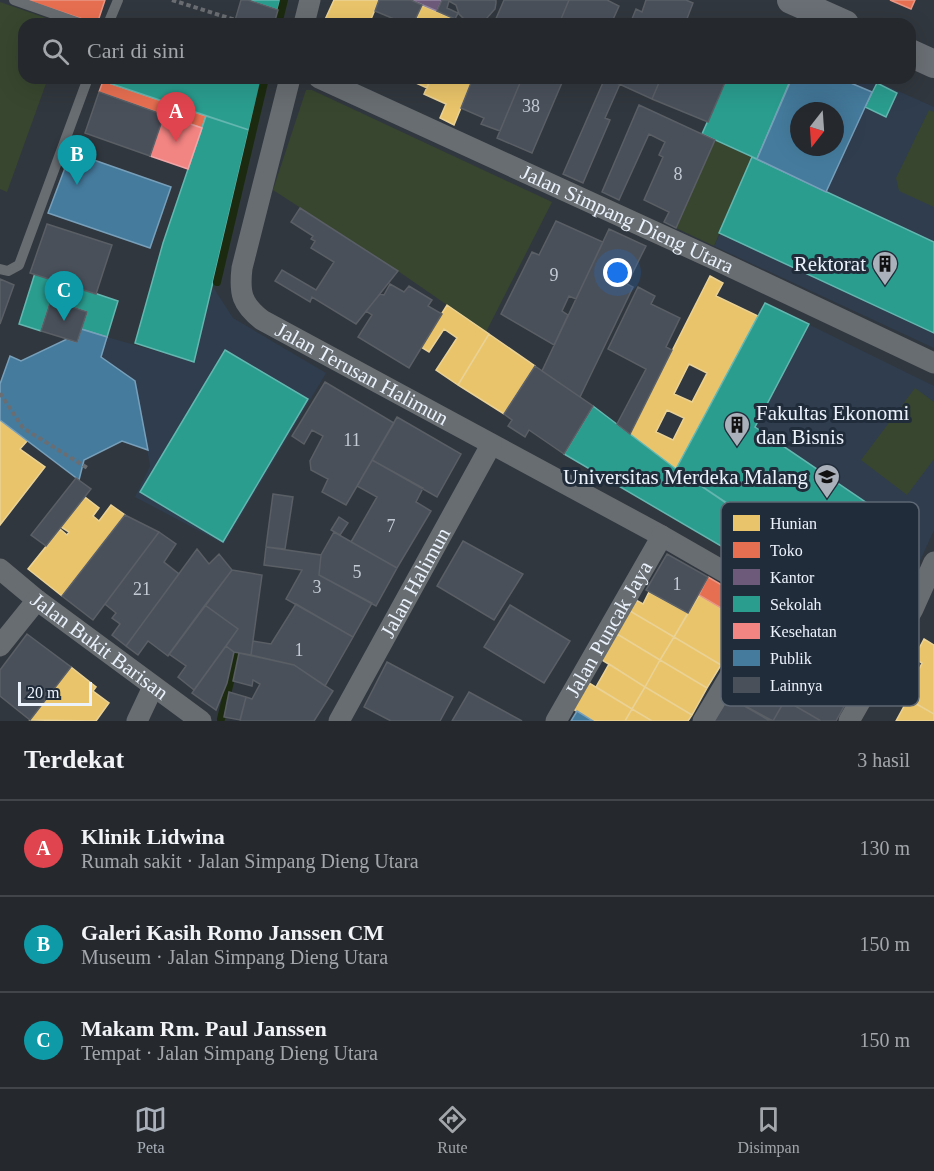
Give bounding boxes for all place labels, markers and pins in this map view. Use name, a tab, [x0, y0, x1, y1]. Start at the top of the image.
pin: A	[156, 92, 195, 142]
pin: B	[58, 136, 97, 185]
building icon: Rektorat	[870, 249, 900, 287]
place label: Rektorat	[794, 252, 866, 276]
pin: C	[44, 272, 84, 321]
place label: Fakultas Ekonomi dan Bisnis	[756, 401, 910, 449]
building icon: Fakultas Ekonomi dan Bisnis	[722, 410, 752, 448]
school or university icon: Universitas Merdeka Malang	[812, 462, 842, 500]
place label: Universitas Merdeka Malang	[563, 465, 808, 489]

